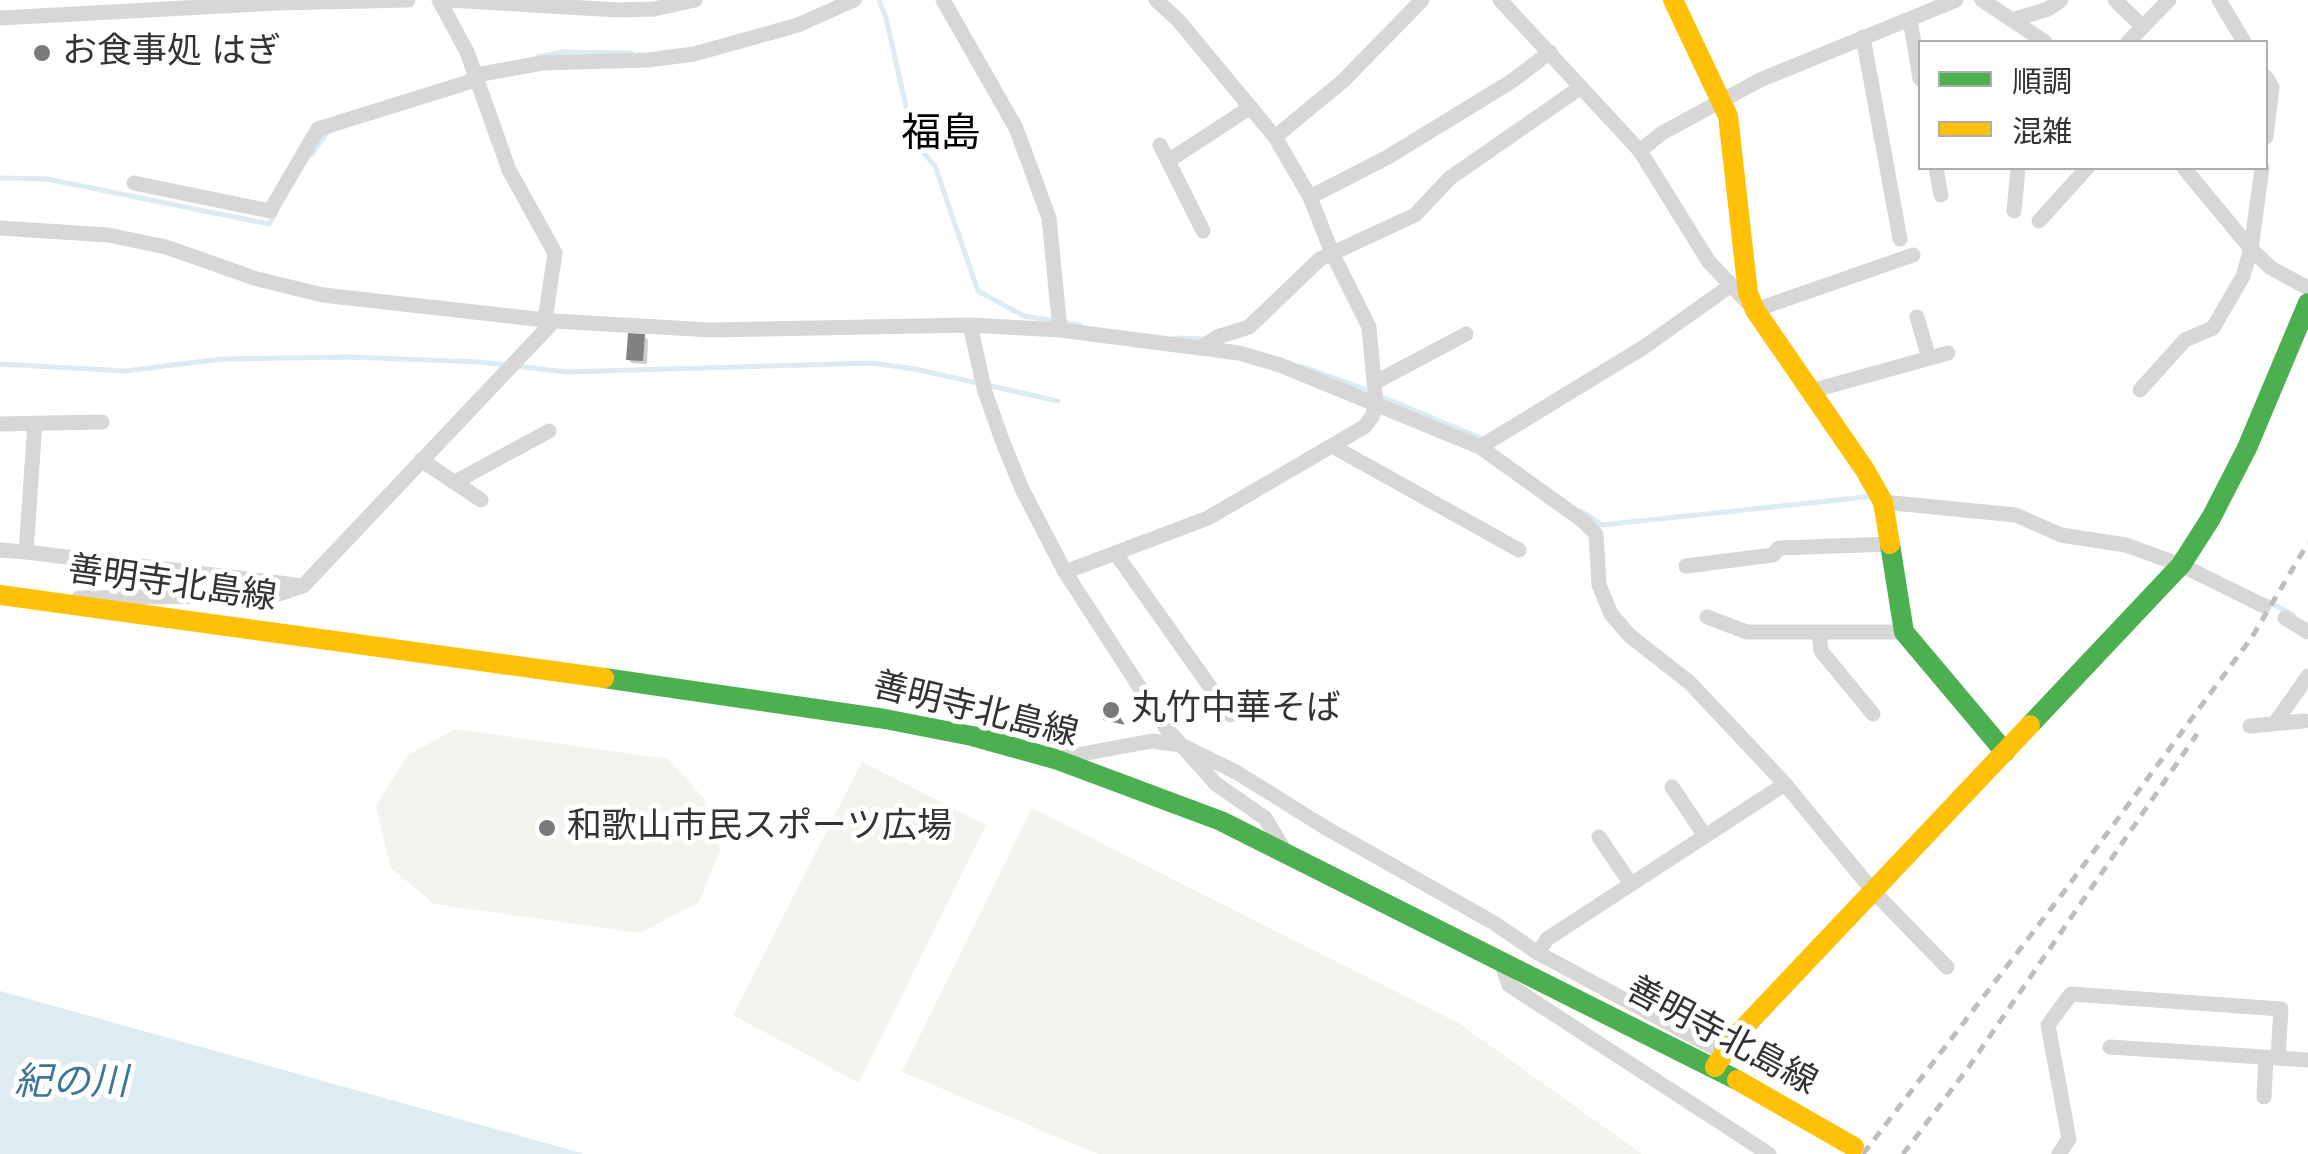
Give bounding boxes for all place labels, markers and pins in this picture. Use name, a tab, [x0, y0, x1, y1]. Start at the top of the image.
place label: お食事処 はぎ	[62, 32, 281, 74]
marker: お食事処 はぎ	[31, 42, 53, 64]
place label: 丸竹中華そば	[1131, 689, 1341, 731]
marker: 丸竹中華そば	[1100, 699, 1122, 721]
place label: 和歌山市民スポーツ広場	[567, 807, 952, 849]
marker: 和歌山市民スポーツ広場	[536, 817, 558, 839]

